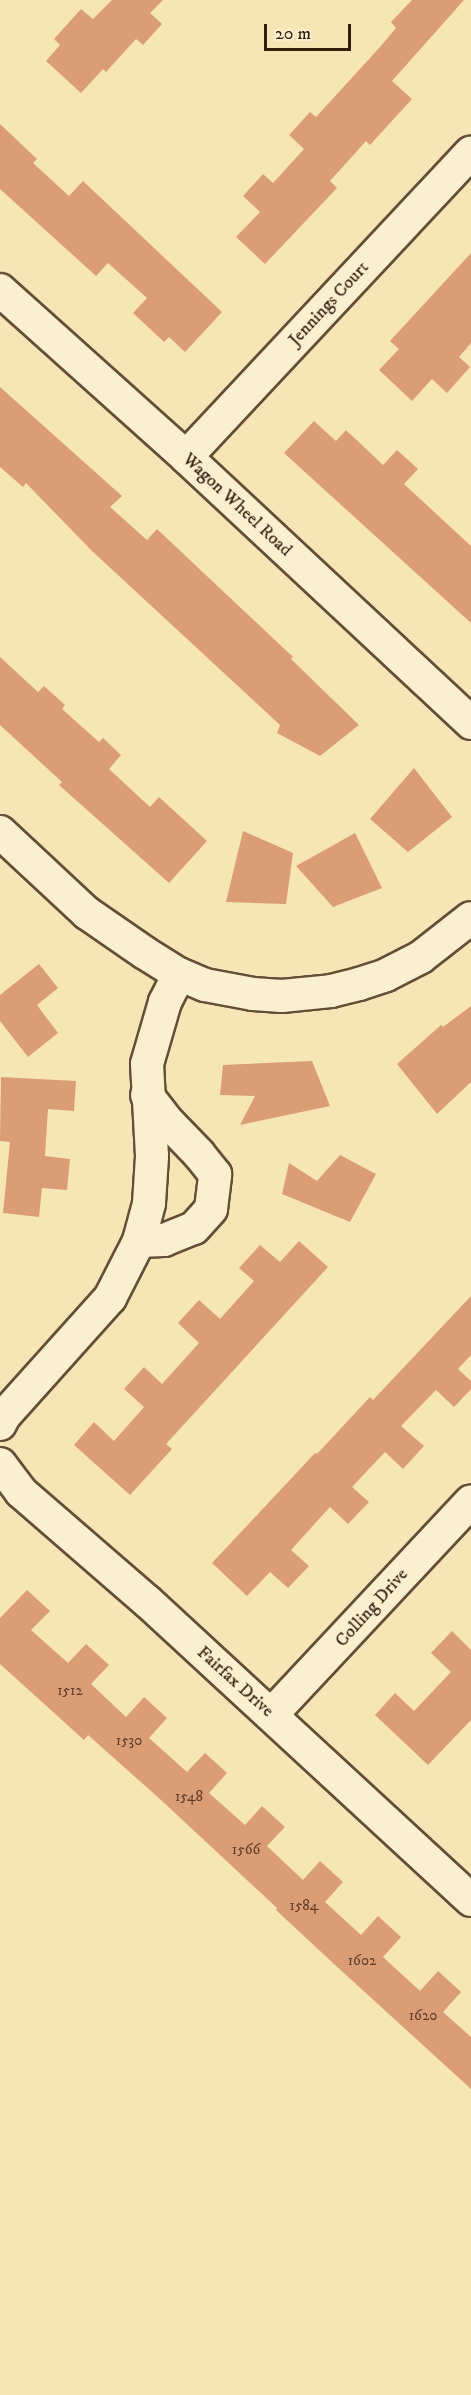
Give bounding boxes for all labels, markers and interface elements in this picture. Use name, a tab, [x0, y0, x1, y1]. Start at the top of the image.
scale bar	[267, 12, 354, 50]
text: 20 m	[275, 23, 311, 45]
street label: Jennings Court	[284, 257, 374, 351]
street label: Wagon Wheel Road	[178, 449, 296, 561]
street label: Colling Drive	[331, 1564, 413, 1652]
street label: Fairfax Drive	[192, 1642, 278, 1722]
house number: 1512	[57, 1682, 83, 1700]
house number: 1530	[116, 1732, 142, 1750]
house number: 1548	[175, 1788, 203, 1806]
house number: 1566	[232, 1841, 260, 1859]
house number: 1584	[290, 1897, 318, 1915]
house number: 1602	[348, 1952, 376, 1970]
house number: 1620	[409, 2007, 437, 2025]

